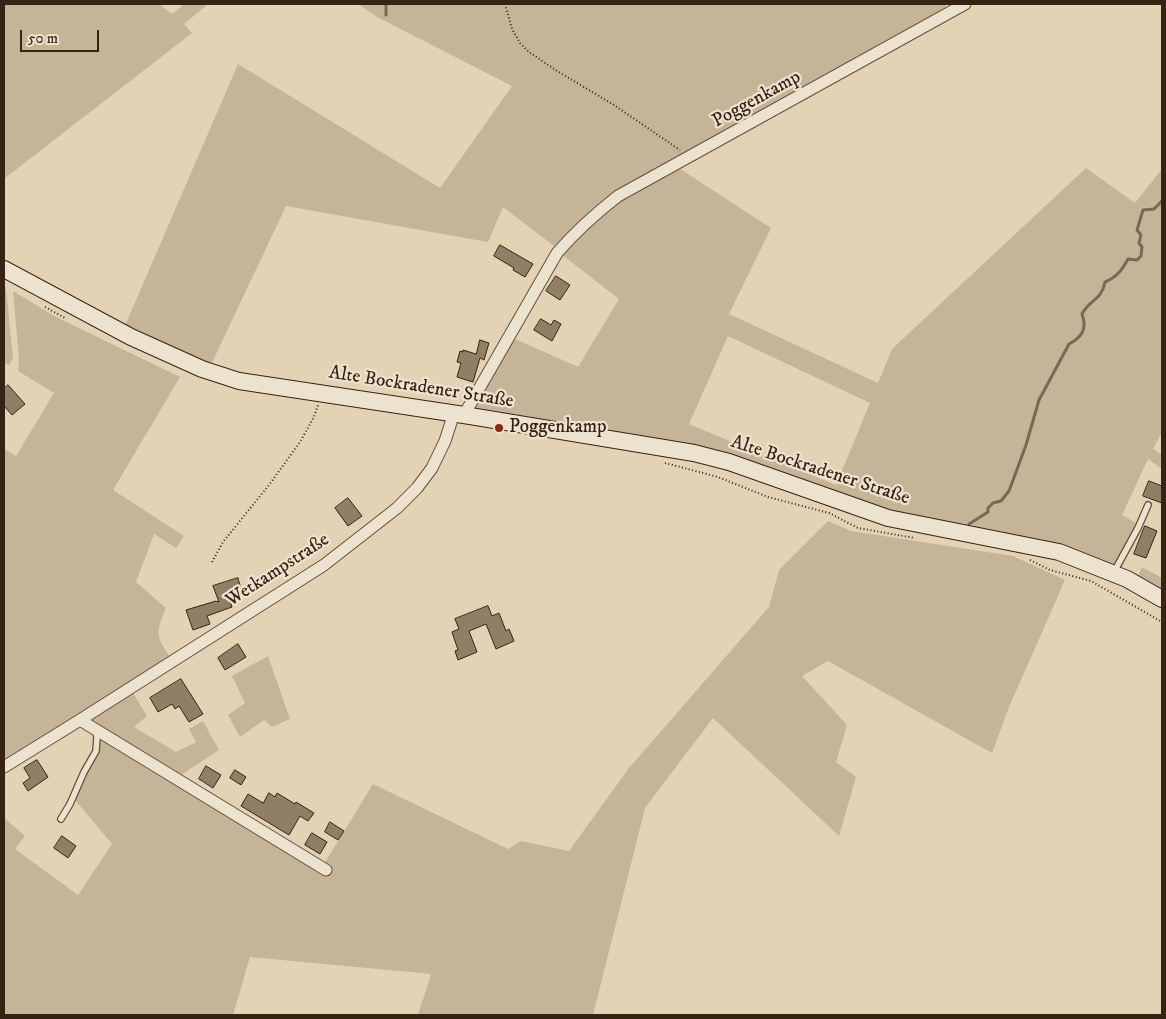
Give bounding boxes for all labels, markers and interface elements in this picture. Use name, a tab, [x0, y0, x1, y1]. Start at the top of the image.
scale bar	[22, 20, 101, 52]
text: 50 m	[28, 29, 58, 48]
street label: Poggenkamp	[709, 66, 805, 134]
street label: Alte Bockradener Straße	[327, 362, 515, 414]
place label: Poggenkamp	[509, 417, 607, 439]
marker: Poggenkamp	[493, 422, 505, 434]
street label: Alte Bockradener Straße	[728, 431, 912, 511]
street label: Wetkampstraße	[222, 529, 334, 613]

